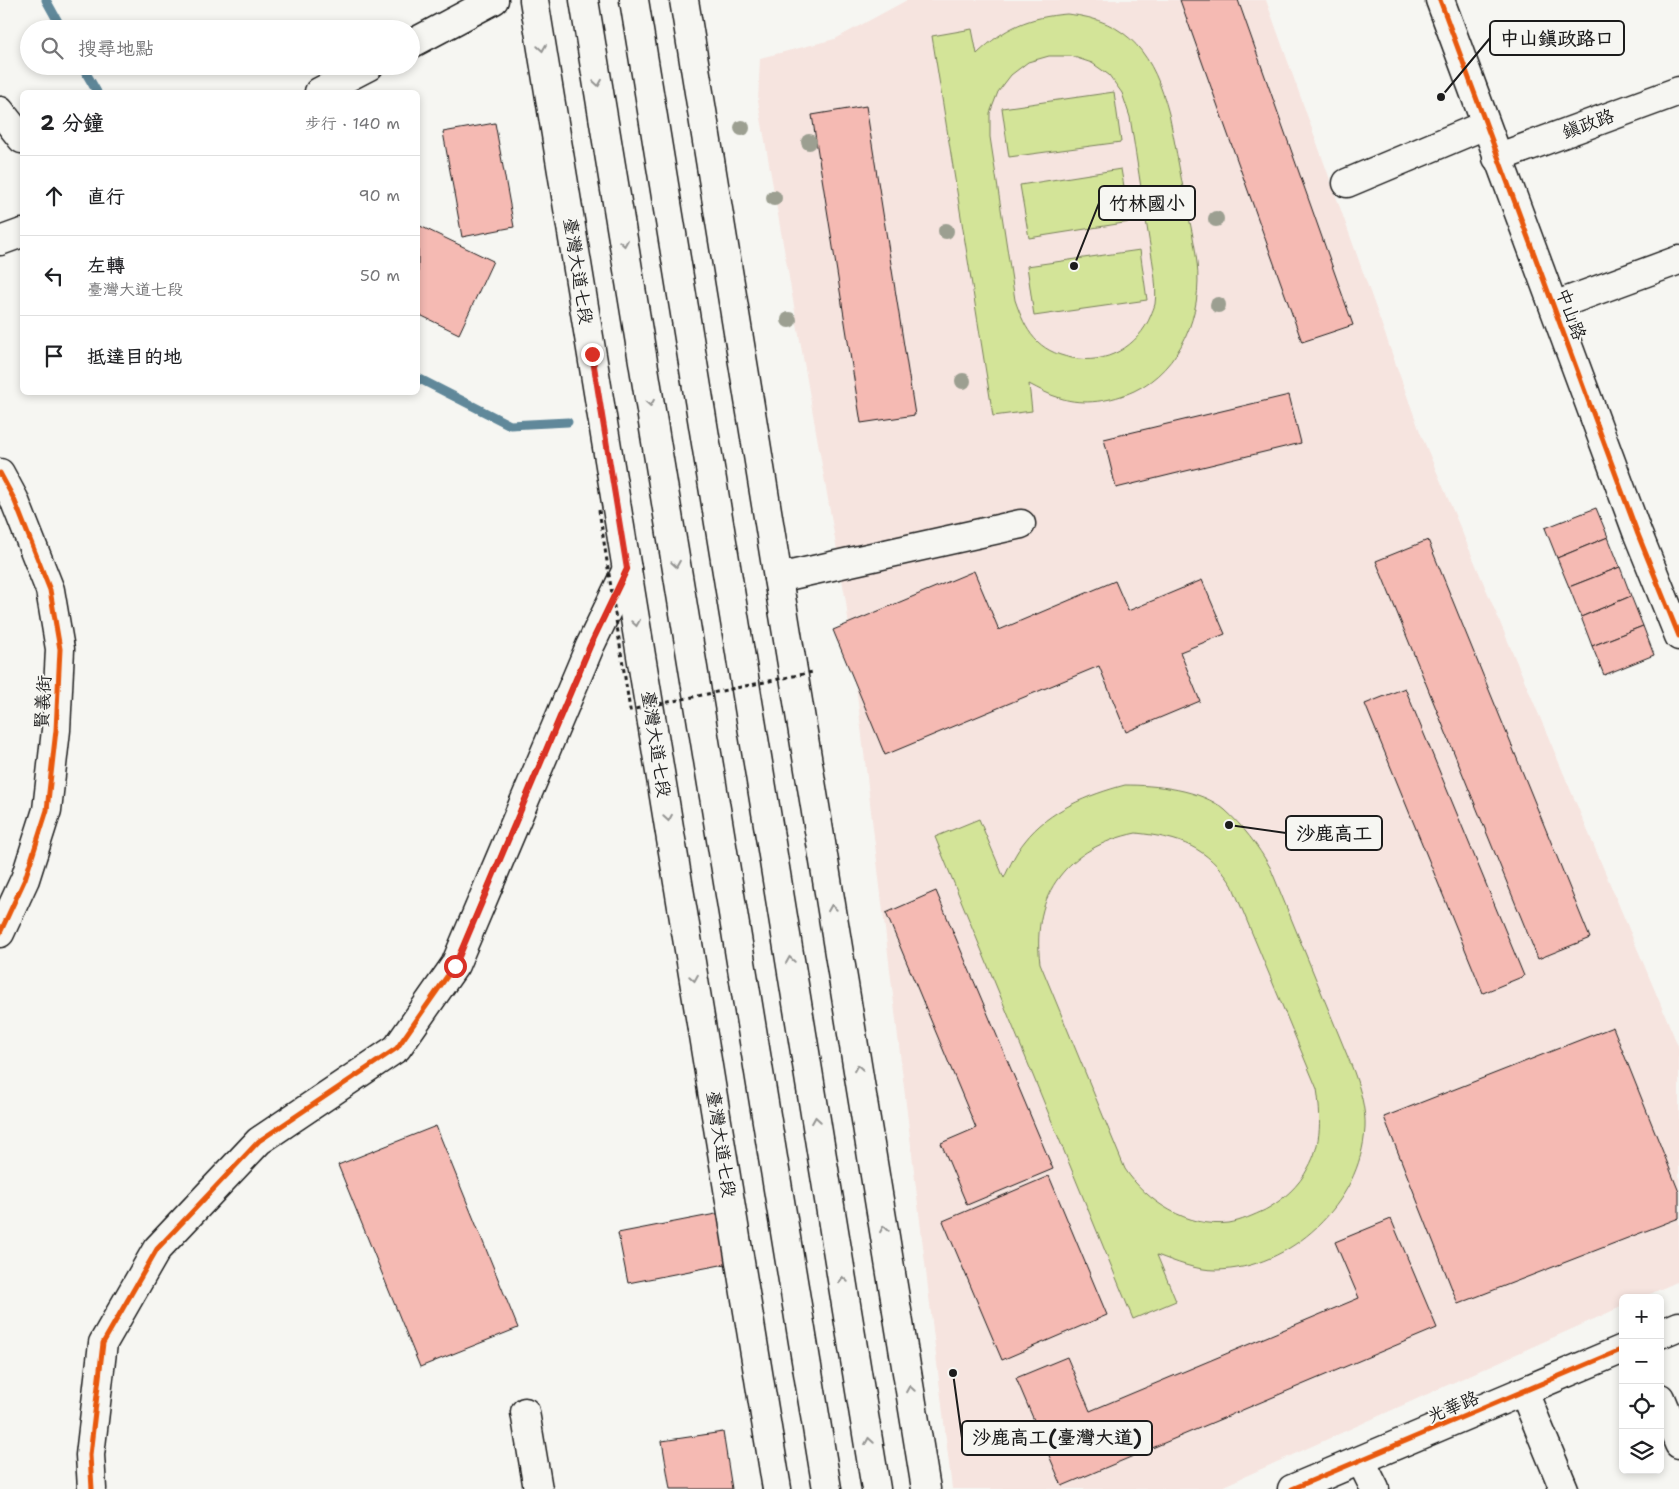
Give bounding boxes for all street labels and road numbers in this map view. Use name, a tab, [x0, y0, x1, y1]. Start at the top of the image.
street label: 鎮政路	[1559, 103, 1617, 145]
street label: 臺灣大道七段	[558, 216, 598, 326]
street label: 中山路	[1550, 285, 1592, 343]
street label: 賢義街	[30, 674, 56, 730]
street label: 臺灣大道七段	[636, 689, 676, 799]
street label: 臺灣大道七段	[701, 1089, 741, 1199]
street label: 光華路	[1423, 1385, 1483, 1429]

